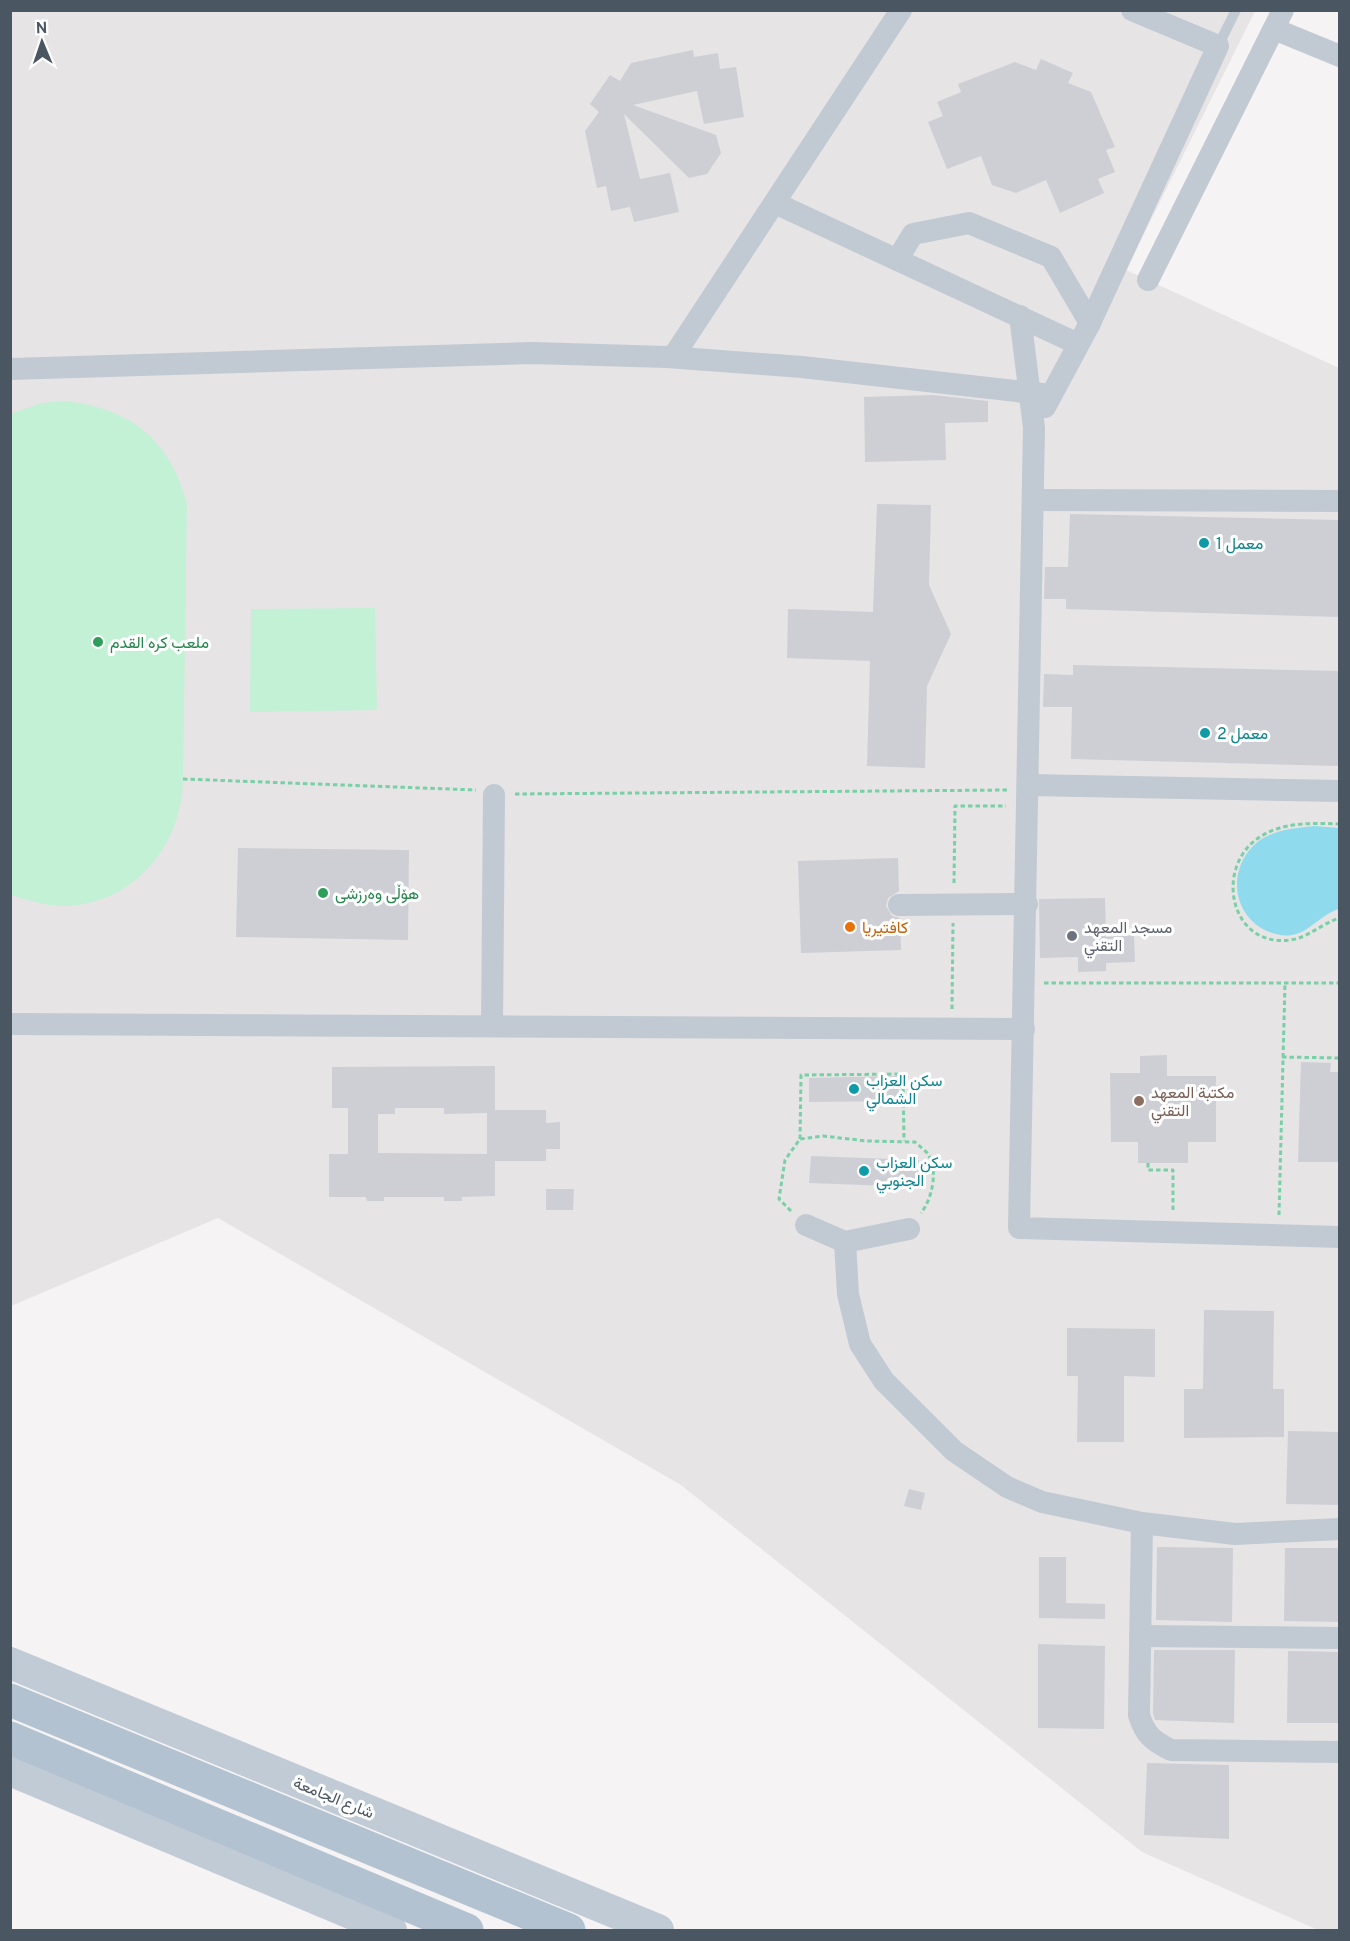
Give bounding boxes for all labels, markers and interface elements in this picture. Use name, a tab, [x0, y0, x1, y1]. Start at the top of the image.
north arrow	[12, 12, 72, 72]
text: N	[35, 19, 48, 39]
place label: معمل 1	[1216, 535, 1263, 555]
marker: معمل 1	[1197, 536, 1211, 550]
place label: ملعب كره القدم	[110, 634, 209, 654]
marker: ملعب كره القدم	[91, 635, 105, 649]
place label: معمل 2	[1217, 725, 1268, 745]
marker: معمل 2	[1198, 726, 1212, 740]
place label: هۆڵی وەرزشی	[335, 884, 419, 905]
marker: هۆڵی وەرزشی	[316, 886, 330, 900]
place label: کافتیریا	[862, 919, 908, 939]
place label: مسجد المعهد التقني	[1084, 919, 1172, 959]
marker: کافتیریا	[843, 920, 857, 934]
marker: مسجد المعهد التقني	[1065, 929, 1079, 943]
place label: سكن العزاب الشمالي	[866, 1072, 942, 1112]
marker: سكن العزاب الشمالي	[847, 1082, 861, 1096]
place label: مكتبة المعهد التقني	[1151, 1084, 1234, 1124]
marker: مكتبة المعهد التقني	[1132, 1094, 1146, 1108]
place label: سكن العزاب الجنوبي	[876, 1154, 952, 1194]
marker: سكن العزاب الجنوبي	[857, 1164, 871, 1178]
street label: شارع الجامعة	[290, 1774, 377, 1824]

